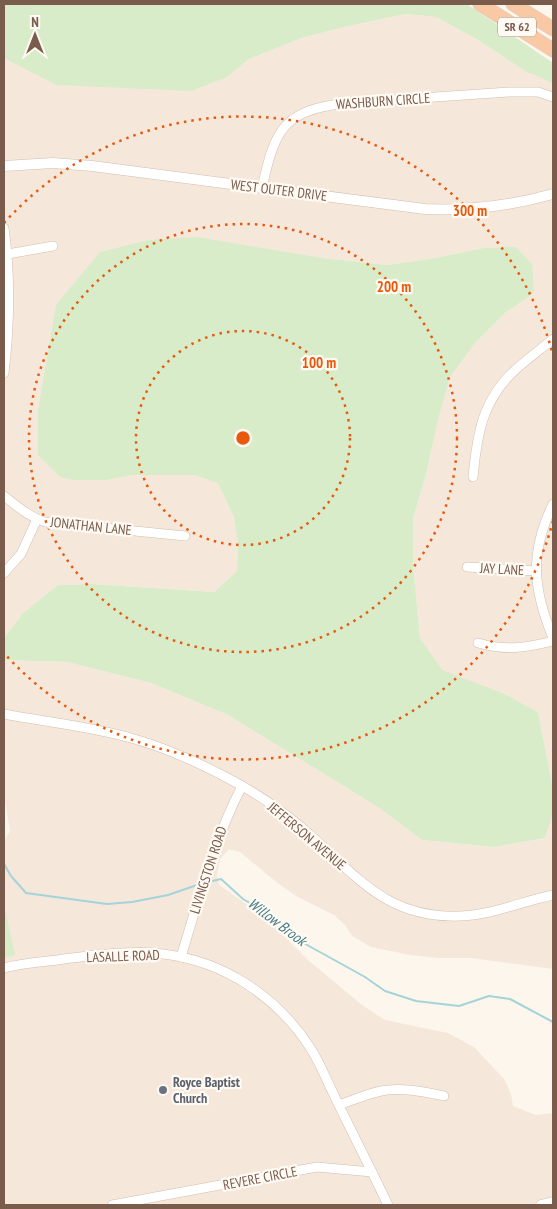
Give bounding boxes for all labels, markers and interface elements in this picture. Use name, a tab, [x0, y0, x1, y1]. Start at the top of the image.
north arrow	[10, 10, 60, 60]
text: N	[31, 13, 39, 31]
road number: SR 62	[498, 18, 536, 36]
street label: WASHBURN CIRCLE	[335, 89, 431, 113]
street label: WEST OUTER DRIVE	[230, 175, 328, 205]
text: 300 m	[453, 201, 487, 220]
text: 200 m	[377, 277, 411, 296]
text: 100 m	[302, 353, 336, 372]
centre of rings	[234, 429, 252, 447]
street label: JONATHAN LANE	[49, 513, 132, 539]
street label: JAY LANE	[478, 559, 525, 579]
street label: JEFFERSON AVENUE	[263, 797, 350, 874]
street label: LIVINGSTON ROAD	[185, 824, 231, 916]
water label: Willow Brook	[244, 893, 312, 951]
street label: LASALLE ROAD	[86, 946, 160, 966]
place label: Royce Baptist Church	[173, 1073, 240, 1107]
marker: Royce Baptist Church	[157, 1084, 169, 1096]
street label: REVERE CIRCLE	[221, 1162, 299, 1194]

